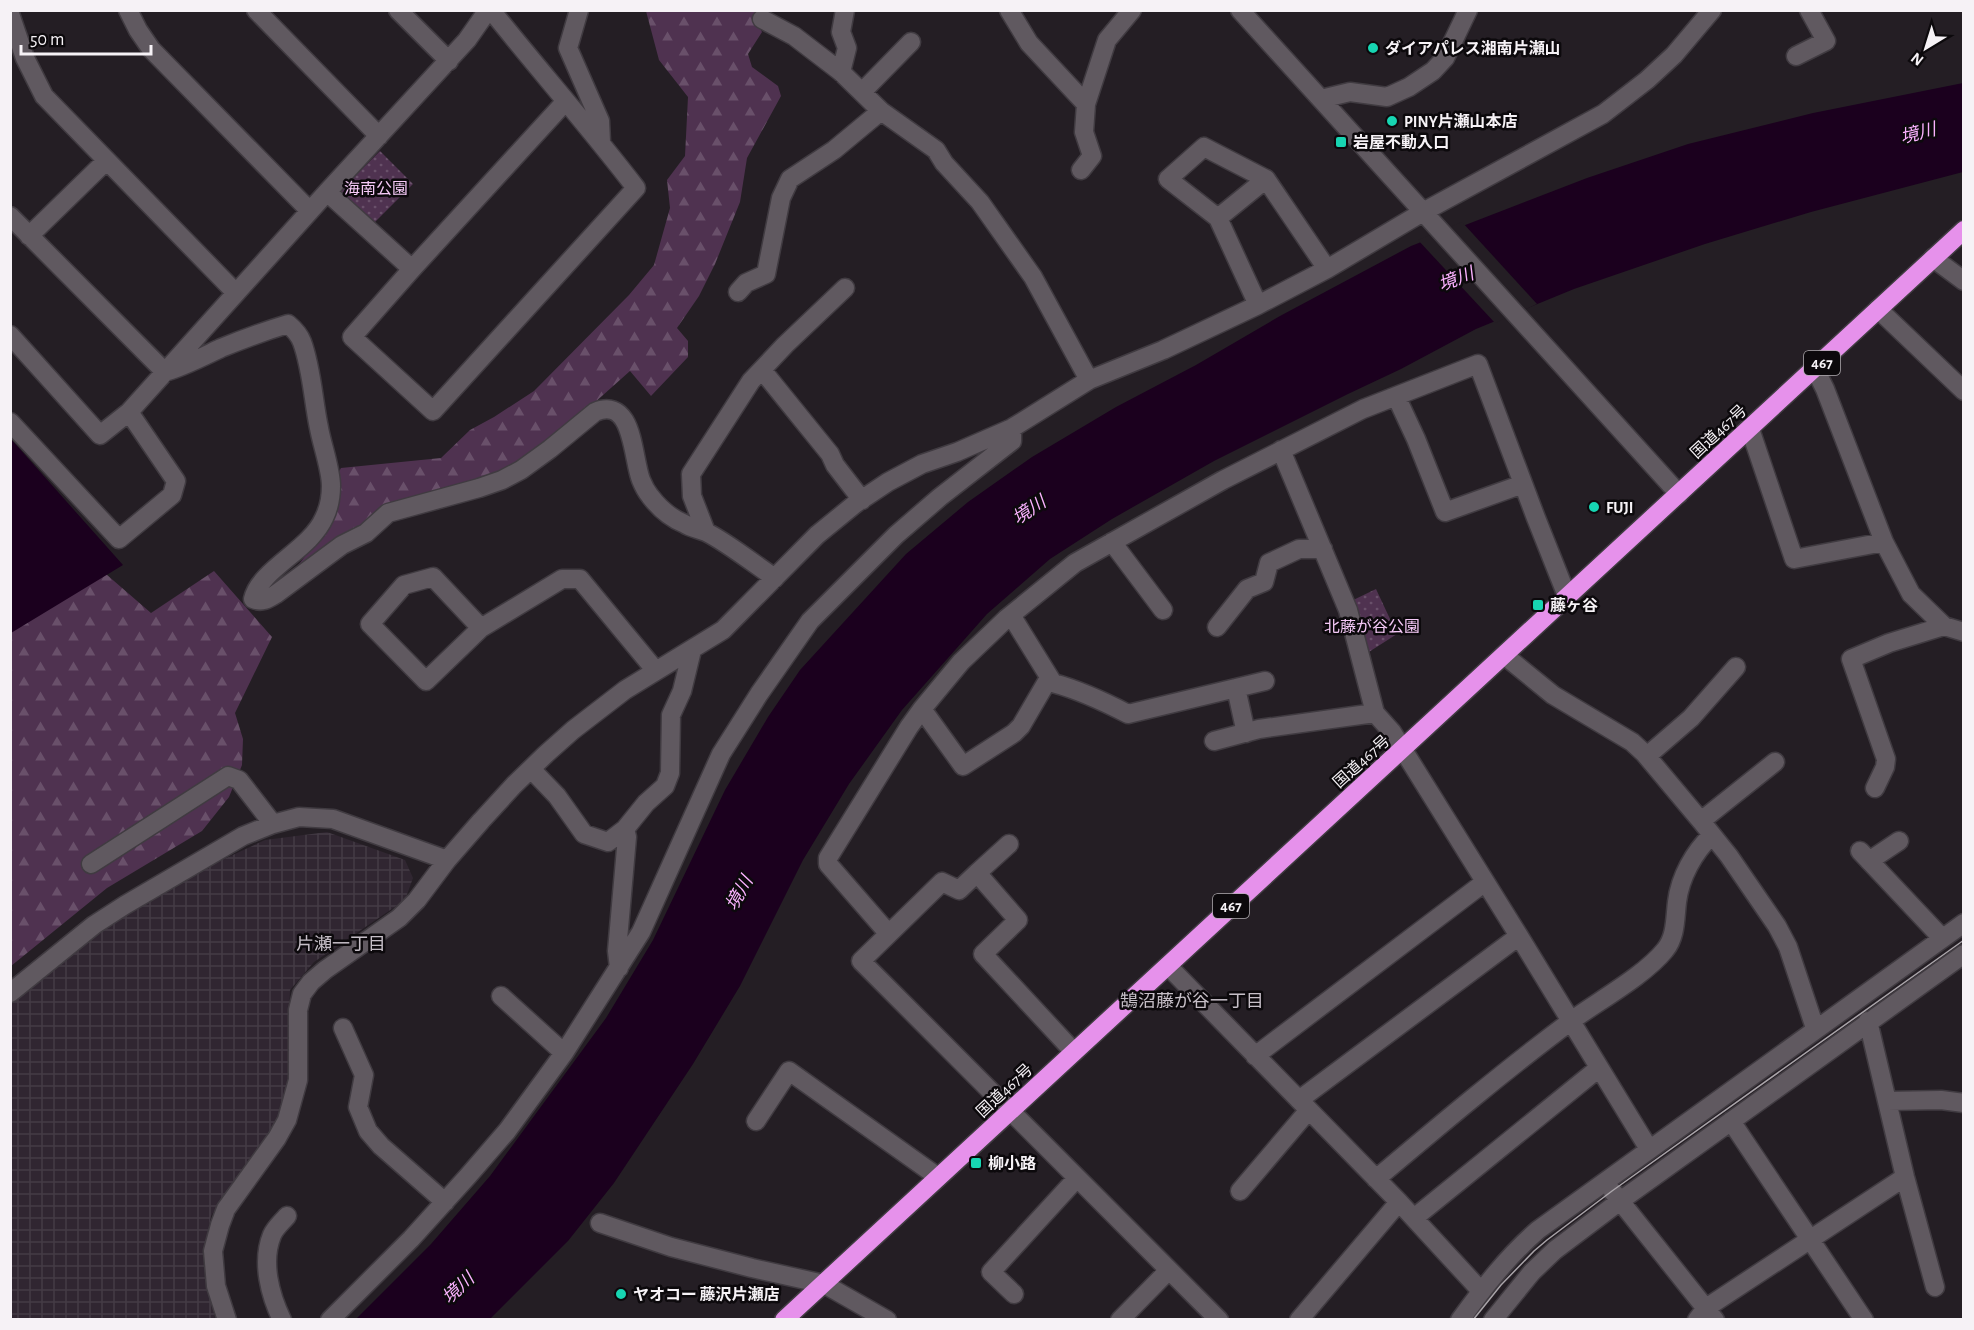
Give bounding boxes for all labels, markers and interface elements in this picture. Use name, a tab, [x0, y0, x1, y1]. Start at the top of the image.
scale bar	[21, 18, 152, 56]
north arrow	[1896, 18, 1956, 78]
text: 50 m	[30, 31, 64, 49]
place label: ダイアパレス湘南片瀬山	[1385, 40, 1561, 57]
marker: ダイアパレス湘南片瀬山	[1366, 41, 1380, 55]
text: N	[1908, 49, 1927, 69]
place label: PINY片瀬山本店	[1404, 113, 1518, 130]
marker: PINY片瀬山本店	[1385, 114, 1399, 128]
water label: 境川	[1898, 118, 1940, 147]
place label: 岩屋不動入口	[1353, 134, 1449, 151]
marker: 岩屋不動入口	[1334, 135, 1348, 149]
park label: 海南公園	[344, 180, 408, 197]
water label: 境川	[1436, 262, 1478, 295]
road number: 467	[1804, 351, 1840, 375]
street label: 国道467号	[1687, 401, 1750, 461]
water label: 境川	[1008, 491, 1051, 528]
marker: FUJI	[1587, 500, 1601, 514]
place label: FUJI	[1606, 500, 1634, 516]
place label: 藤ヶ谷	[1550, 597, 1598, 614]
marker: 藤ヶ谷	[1531, 598, 1545, 612]
park label: 北藤が谷公園	[1324, 618, 1420, 635]
street label: 国道467号	[1330, 732, 1393, 791]
water label: 境川	[722, 871, 757, 914]
road number: 467	[1213, 894, 1249, 918]
district label: 片瀬一丁目	[296, 935, 386, 954]
district label: 鵠沼藤が谷一丁目	[1120, 991, 1264, 1011]
street label: 国道467号	[973, 1060, 1036, 1120]
place label: 柳小路	[988, 1155, 1036, 1172]
marker: 柳小路	[969, 1156, 983, 1170]
water label: 境川	[438, 1267, 479, 1308]
place label: ヤオコー 藤沢片瀬店	[633, 1286, 779, 1303]
marker: ヤオコー 藤沢片瀬店	[614, 1287, 628, 1301]

